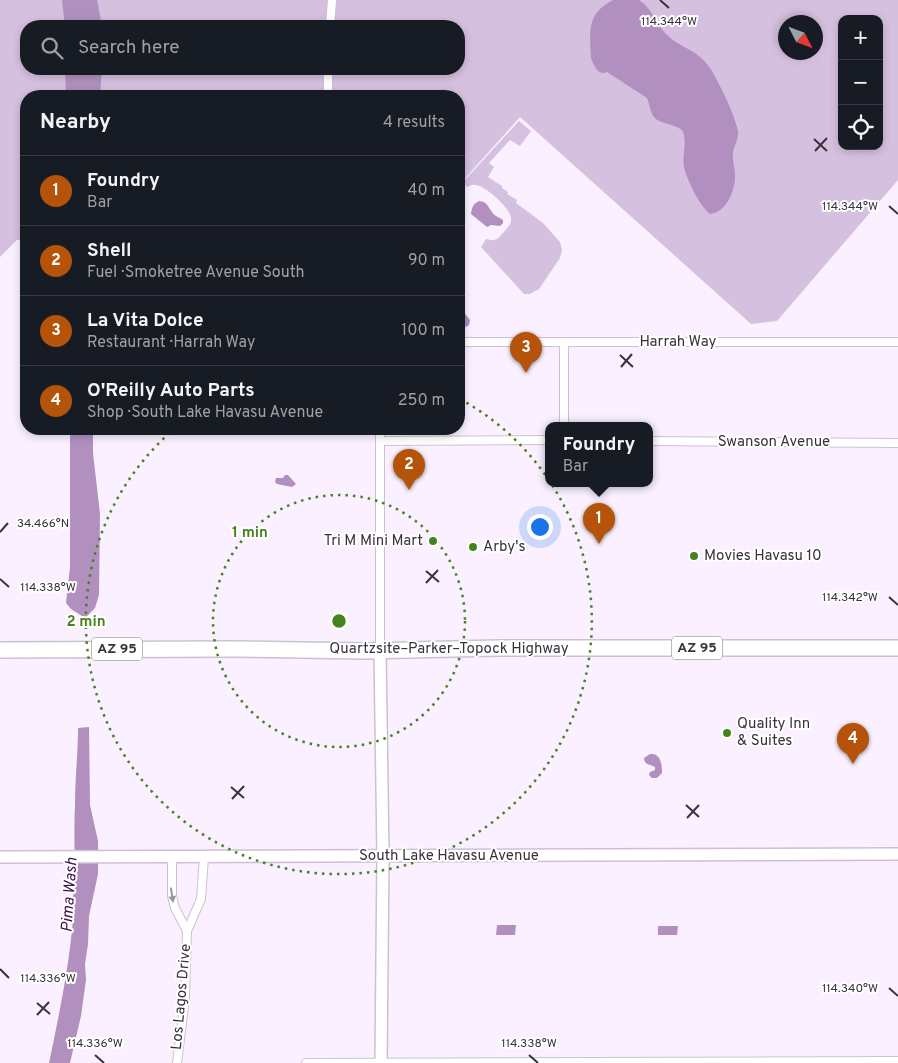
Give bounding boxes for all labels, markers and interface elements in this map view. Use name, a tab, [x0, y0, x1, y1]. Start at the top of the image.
text: 114.344°W	[641, 14, 697, 30]
north arrow	[778, 15, 823, 60]
map controls	[838, 15, 883, 150]
button: +	[838, 15, 883, 60]
search box	[20, 20, 465, 75]
icon: search	[38, 34, 66, 62]
text: Search here	[78, 36, 180, 60]
button: −	[838, 60, 883, 105]
button: locate	[838, 105, 883, 150]
text: Nearby	[40, 109, 111, 136]
text: 4 results	[383, 113, 445, 133]
text: Foundry	[87, 169, 160, 193]
text: 1	[53, 181, 59, 201]
text: 40 m	[407, 181, 445, 201]
text: Bar	[87, 193, 113, 213]
text: 114.344°W	[822, 199, 878, 215]
text: Shell	[87, 239, 132, 263]
text: 2	[51, 251, 61, 271]
text: 90 m	[408, 251, 445, 271]
text: Fuel · Smoketree Avenue South	[87, 263, 305, 283]
text: La Vita Dolce	[87, 309, 204, 333]
text: 3	[51, 321, 61, 341]
text: 100 m	[401, 321, 445, 341]
pin: 3	[510, 332, 542, 373]
text: Restaurant · Harrah Way	[87, 333, 255, 353]
street label: Harrah Way	[639, 333, 717, 352]
text: O'Reilly Auto Parts	[87, 379, 255, 403]
text: 4	[51, 391, 61, 411]
text: 250 m	[398, 391, 445, 411]
text: Shop · South Lake Havasu Avenue	[87, 403, 323, 423]
popup	[545, 422, 653, 487]
text: Foundry	[563, 433, 635, 457]
street label: Swanson Avenue	[718, 433, 830, 452]
pin: 2	[393, 449, 425, 490]
text: Bar	[563, 457, 588, 477]
pin: 1	[583, 503, 615, 544]
your location	[527, 514, 553, 540]
text: 34.466°N	[17, 516, 69, 532]
text: 1 min	[232, 524, 268, 543]
place label: Tri M Mini Mart	[324, 532, 423, 551]
marker: Tri M Mini Mart	[427, 535, 439, 547]
place label: Arby's	[483, 538, 525, 557]
marker: Arby's	[467, 541, 479, 553]
place label: Movies Havasu 10	[704, 547, 822, 566]
marker: Movies Havasu 10	[688, 550, 700, 562]
text: 114.338°W	[20, 580, 76, 596]
text: 114.342°W	[822, 590, 878, 606]
centre of rings	[330, 612, 348, 630]
text: 2 min	[66, 613, 106, 632]
road number: AZ 95	[672, 636, 722, 660]
road number: AZ 95	[92, 638, 142, 661]
street label: Quartzsite–Parker–Topock Highway	[329, 640, 569, 659]
place label: Quality Inn & Suites	[737, 715, 810, 751]
pin: 4	[837, 723, 869, 764]
marker: Quality Inn & Suites	[721, 727, 733, 739]
street label: South Lake Havasu Avenue	[359, 847, 539, 866]
water label: Pima Wash	[57, 857, 83, 933]
one-way arrow	[169, 888, 177, 904]
street label: Los Lagos Drive	[168, 943, 196, 1051]
text: 114.336°W	[20, 971, 76, 987]
text: 114.340°W	[822, 981, 878, 997]
text: 114.336°W	[67, 1036, 123, 1052]
text: 114.338°W	[501, 1036, 557, 1052]

